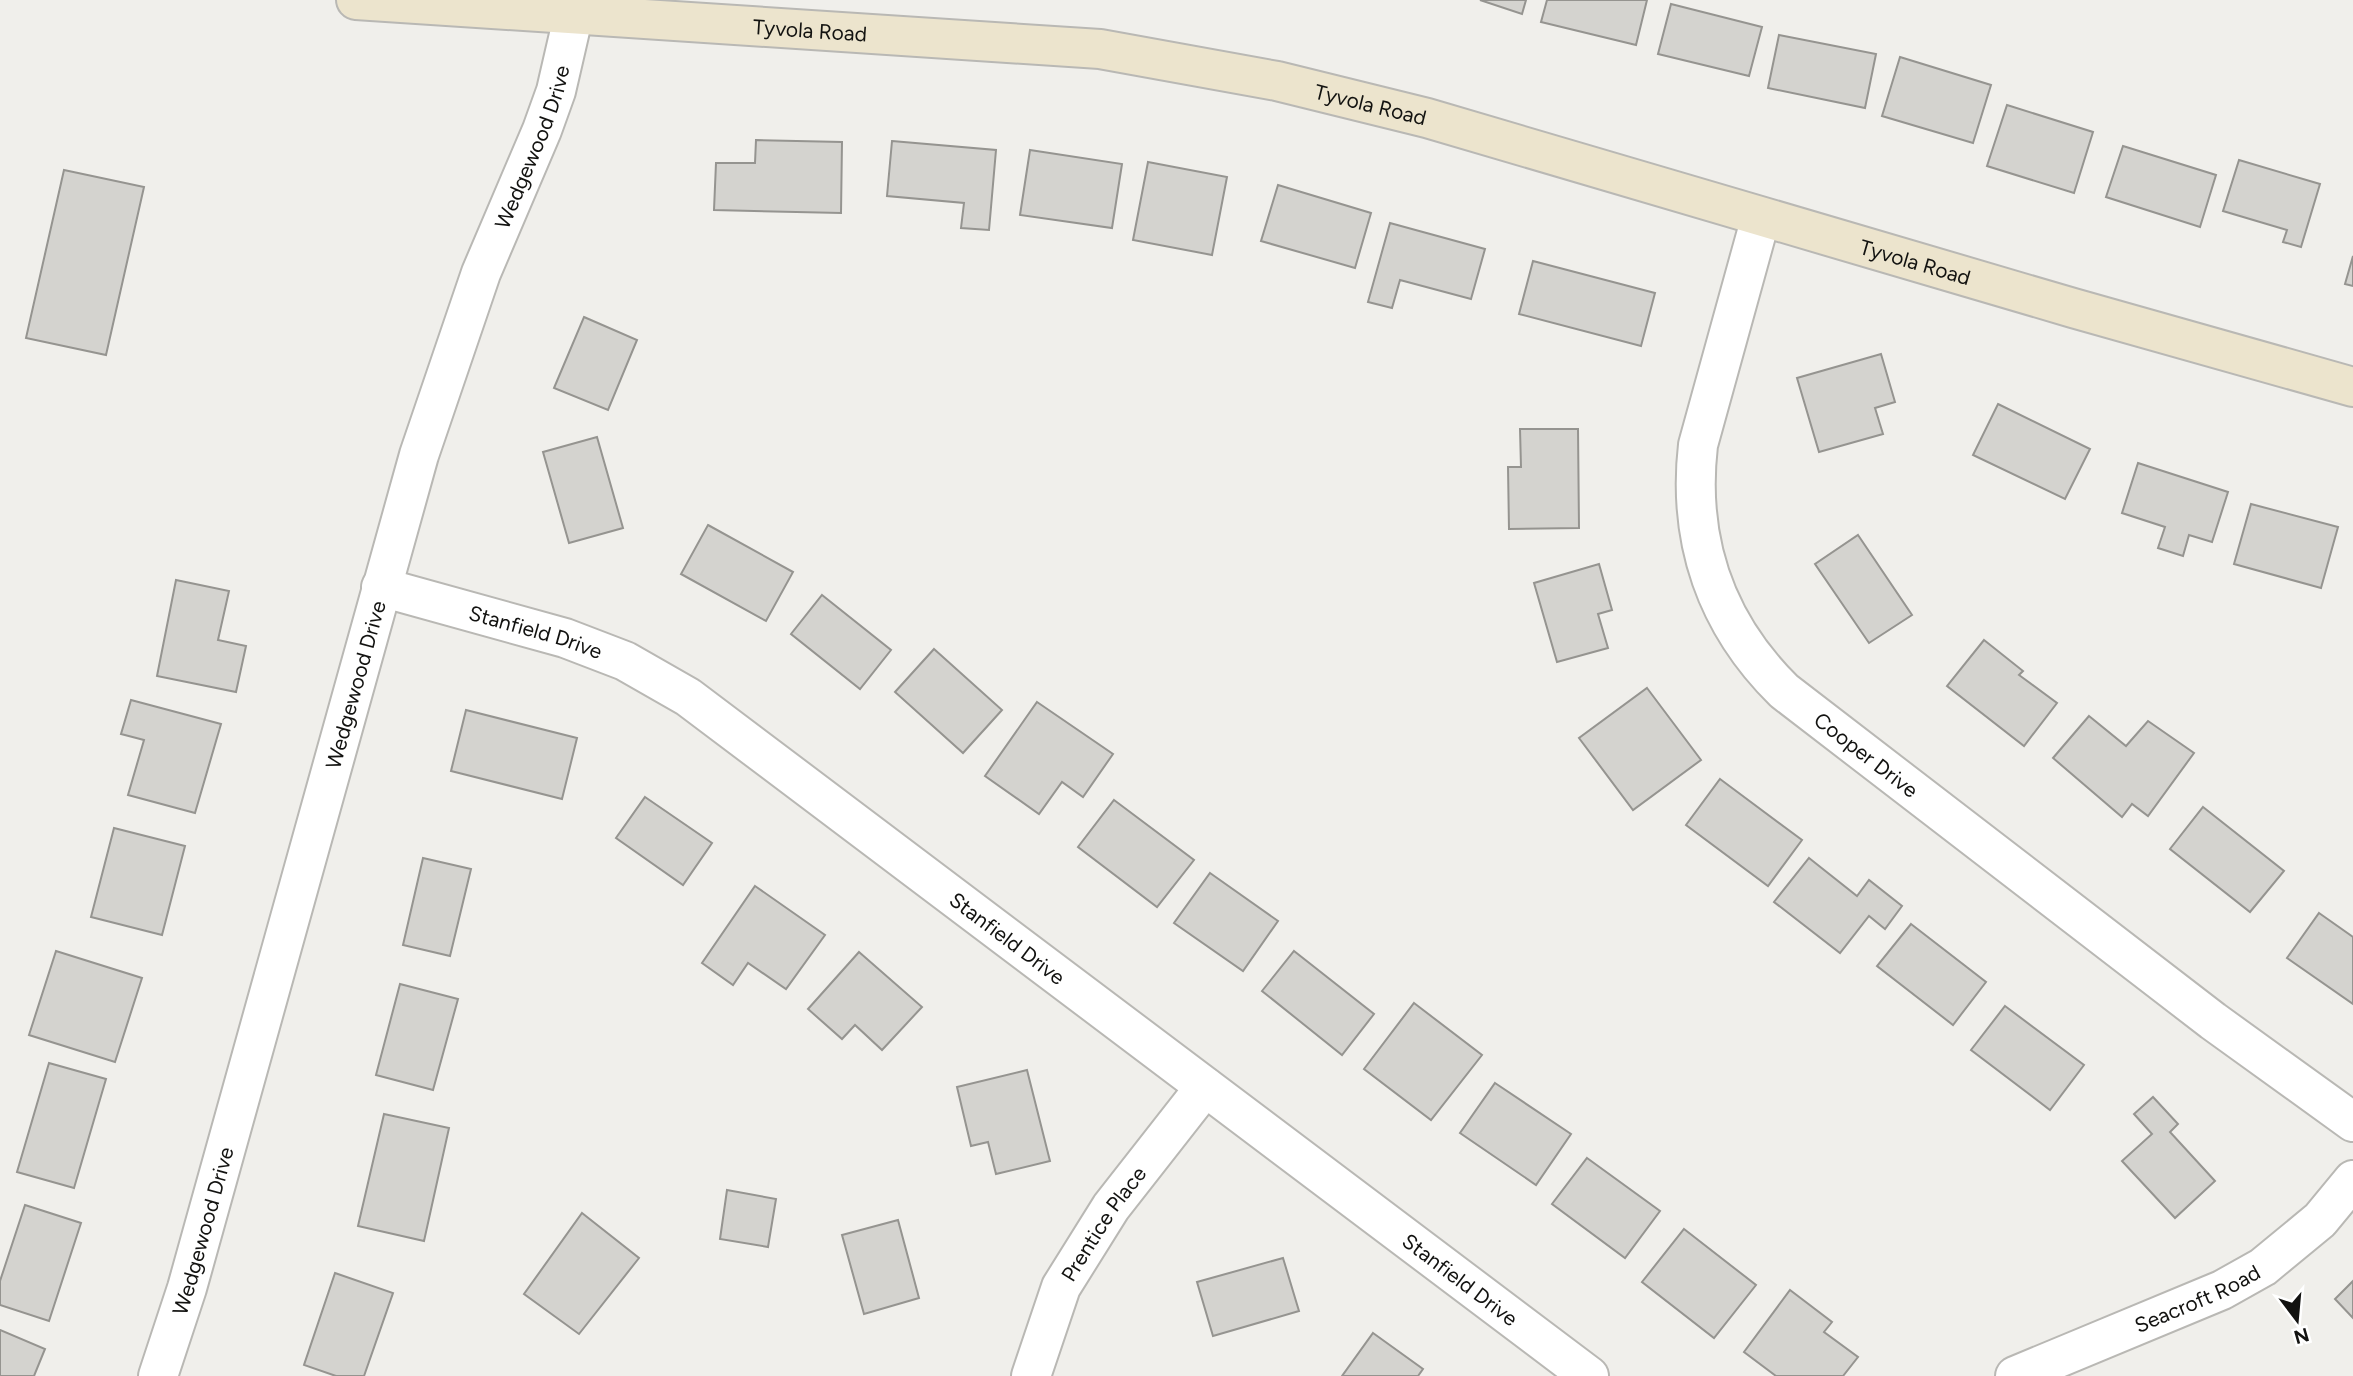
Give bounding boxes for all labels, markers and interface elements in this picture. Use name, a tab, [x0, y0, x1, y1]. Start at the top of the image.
street label: Tyvola Road	[752, 14, 868, 46]
street label: Wedgewood Drive	[489, 63, 574, 232]
street label: Tyvola Road	[1312, 78, 1429, 130]
street label: Tyvola Road	[1857, 234, 1974, 290]
street label: Wedgewood Drive	[320, 598, 390, 771]
street label: Stanfield Drive	[466, 600, 606, 664]
street label: Cooper Drive	[1810, 707, 1923, 802]
street label: Stanfield Drive	[945, 886, 1070, 989]
street label: Wedgewood Drive	[167, 1144, 238, 1318]
street label: Prentice Place	[1055, 1161, 1151, 1286]
street label: Stanfield Drive	[1398, 1228, 1523, 1331]
street label: Seacroft Road	[2131, 1259, 2264, 1337]
north arrow	[2262, 1285, 2332, 1355]
text: N	[2291, 1323, 2312, 1349]

